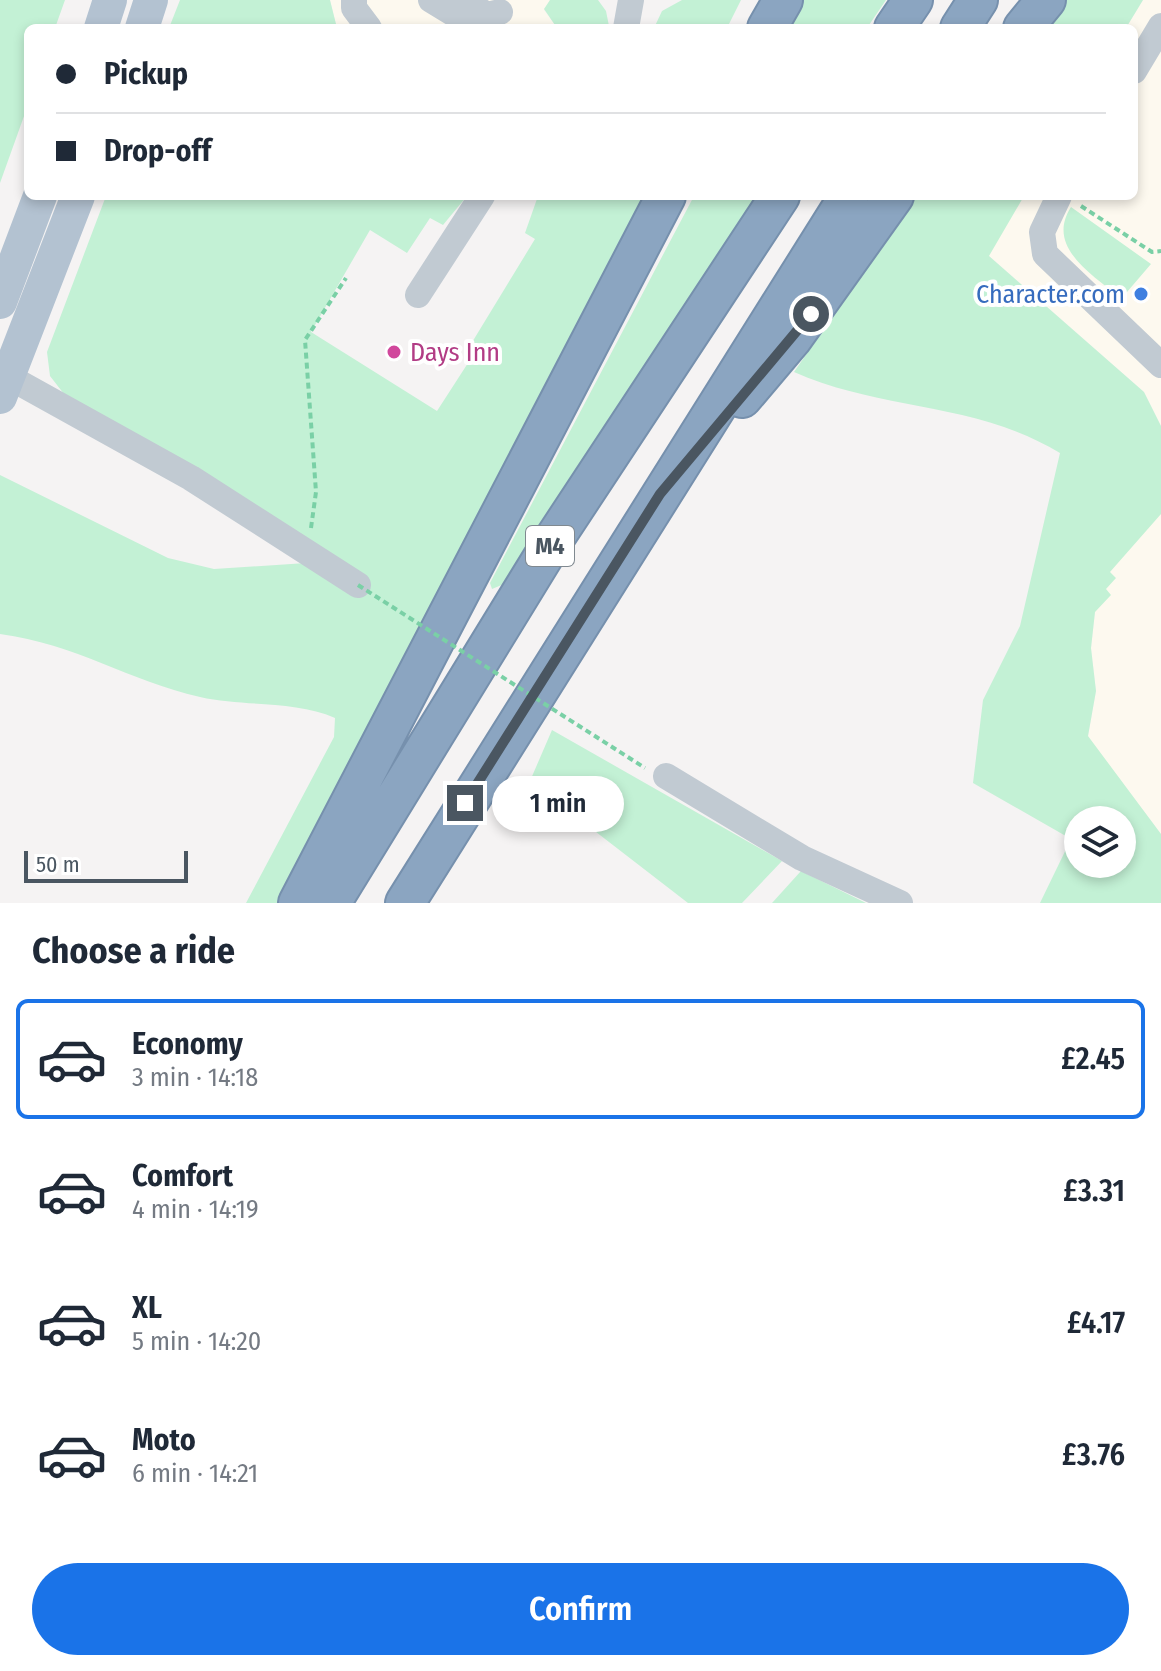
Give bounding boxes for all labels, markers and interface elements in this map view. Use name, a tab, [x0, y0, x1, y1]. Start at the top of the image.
text: Pickup	[104, 56, 188, 92]
text: Drop-off	[104, 133, 211, 169]
place label: Character.com	[976, 279, 1125, 310]
marker: Character.com	[1132, 285, 1150, 303]
route start	[793, 296, 829, 332]
place label: Days Inn	[410, 337, 500, 368]
marker: Days Inn	[385, 343, 403, 361]
road number: M4	[526, 526, 574, 566]
callout: 1 min	[493, 775, 625, 831]
route end	[447, 785, 483, 821]
text: 1 min	[530, 788, 586, 819]
map controls	[1064, 806, 1136, 878]
button: layers	[1064, 806, 1136, 878]
scale bar	[24, 847, 188, 883]
text: 50 m	[36, 851, 80, 878]
text: Choose a ride	[32, 929, 235, 973]
icon: car	[36, 1023, 108, 1095]
text: Economy	[132, 1026, 243, 1062]
text: £2.45	[1061, 1041, 1125, 1077]
text: 3 min · 14:18	[132, 1062, 258, 1093]
icon: car	[36, 1155, 108, 1227]
text: Comfort	[132, 1158, 233, 1194]
text: £3.31	[1063, 1173, 1125, 1209]
text: 4 min · 14:19	[132, 1194, 259, 1225]
icon: car	[36, 1287, 108, 1359]
text: XL	[132, 1290, 162, 1326]
text: £4.17	[1067, 1305, 1125, 1341]
text: 5 min · 14:20	[132, 1326, 261, 1357]
icon: car	[36, 1419, 108, 1491]
text: Moto	[132, 1422, 196, 1458]
text: £3.76	[1062, 1437, 1125, 1473]
text: 6 min · 14:21	[132, 1458, 258, 1489]
button: Confirm	[32, 1563, 1129, 1655]

